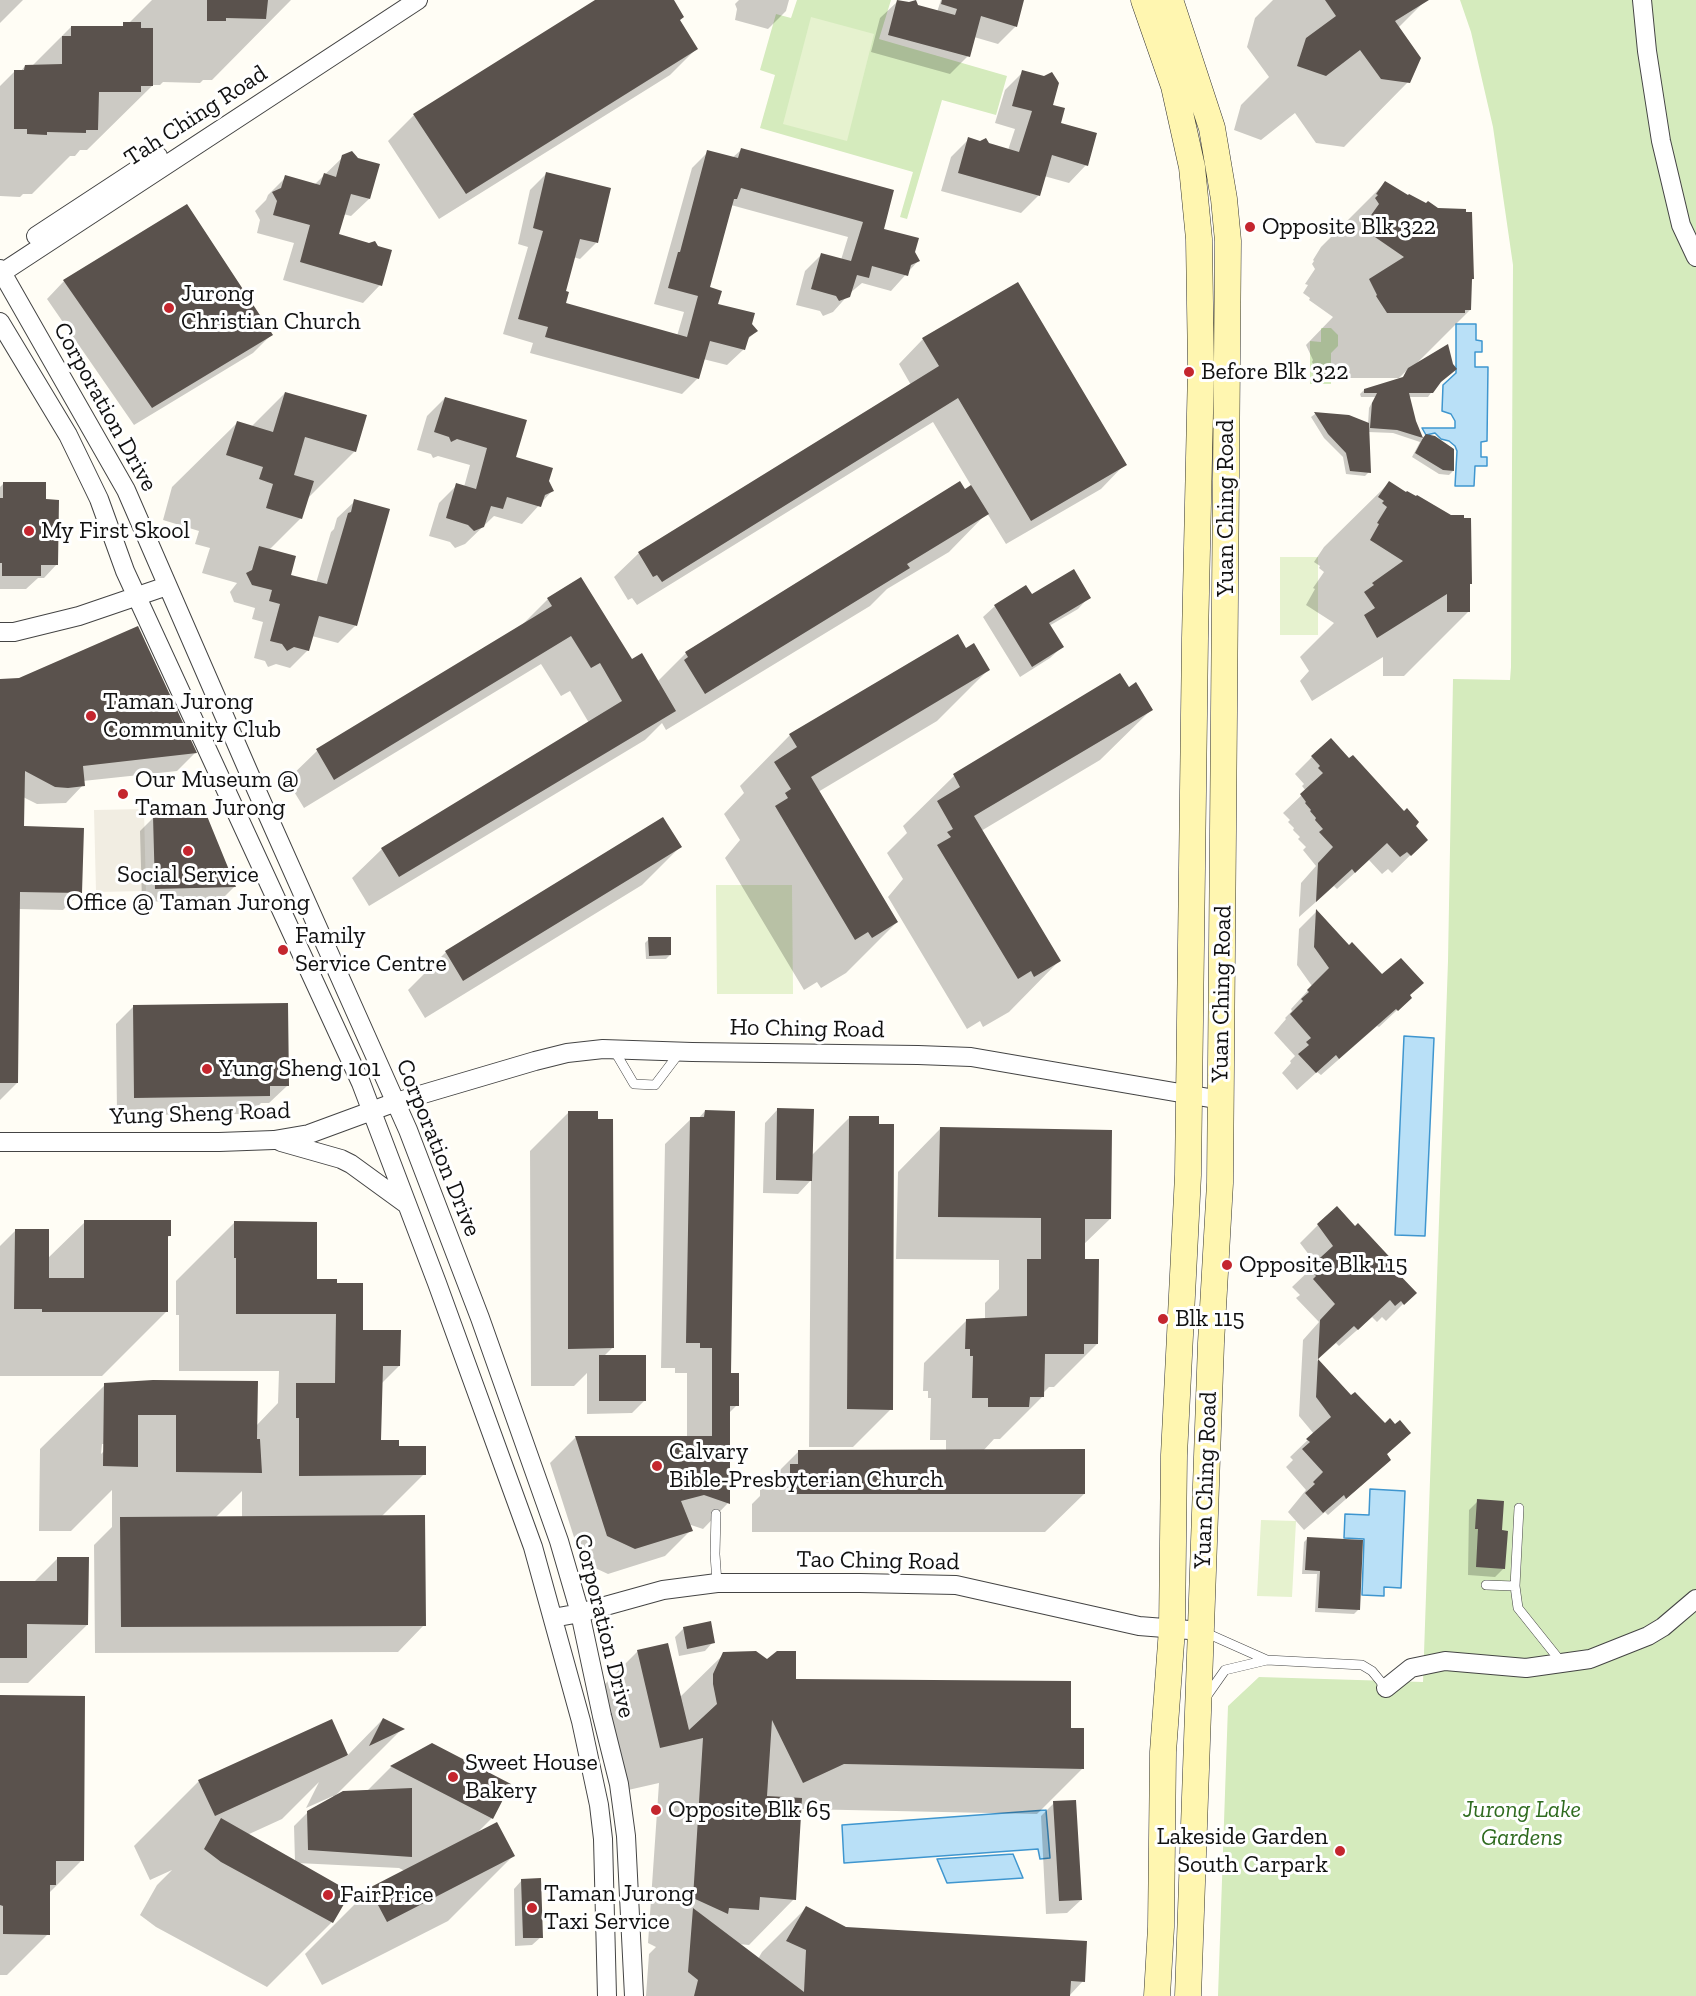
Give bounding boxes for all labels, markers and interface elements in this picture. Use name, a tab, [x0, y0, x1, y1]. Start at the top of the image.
street label: Tah Ching Road	[119, 59, 273, 173]
place label: Opposite Blk 322	[1262, 213, 1436, 241]
marker: Opposite Blk 322	[1243, 220, 1257, 234]
place label: Jurong Christian Church	[181, 280, 361, 336]
marker: Jurong Christian Church	[162, 301, 176, 315]
street label: Corporation Drive	[47, 317, 163, 497]
place label: Before Blk 322	[1201, 358, 1349, 386]
marker: Before Blk 322	[1182, 365, 1196, 379]
street label: Yuan Ching Road	[1212, 419, 1240, 597]
place label: My First Skool	[41, 517, 190, 545]
marker: My First Skool	[22, 524, 36, 538]
place label: Taman Jurong Community Club	[103, 688, 281, 744]
marker: Taman Jurong Community Club	[84, 709, 98, 723]
place label: Our Museum @ Taman Jurong	[135, 766, 299, 822]
marker: Our Museum @ Taman Jurong	[116, 787, 130, 801]
marker: Social Service Office @ Taman Jurong	[181, 844, 195, 858]
place label: Social Service Office @ Taman Jurong	[66, 861, 310, 917]
street label: Yuan Ching Road	[1206, 905, 1238, 1083]
place label: Family Service Centre	[295, 922, 447, 978]
marker: Family Service Centre	[276, 943, 290, 957]
street label: Ho Ching Road	[729, 1013, 885, 1045]
place label: Yung Sheng 101	[219, 1055, 381, 1083]
street label: Corporation Drive	[389, 1055, 487, 1241]
marker: Yung Sheng 101	[200, 1062, 214, 1076]
street label: Yung Sheng Road	[109, 1096, 291, 1132]
place label: Opposite Blk 115	[1239, 1251, 1408, 1279]
marker: Opposite Blk 115	[1220, 1258, 1234, 1272]
place label: Blk 115	[1175, 1305, 1244, 1333]
marker: Blk 115	[1156, 1312, 1170, 1326]
street label: Yuan Ching Road	[1189, 1391, 1223, 1569]
place label: Calvary Bible-Presbyterian Church	[669, 1438, 944, 1494]
marker: Calvary Bible-Presbyterian Church	[650, 1459, 664, 1473]
street label: Corporation Drive	[567, 1531, 641, 1721]
street label: Tao Ching Road	[796, 1545, 960, 1577]
place label: Sweet House Bakery	[465, 1749, 598, 1805]
marker: Sweet House Bakery	[446, 1770, 460, 1784]
place label: Opposite Blk 65	[668, 1796, 831, 1824]
park label: Jurong Lake Gardens	[1463, 1796, 1581, 1852]
marker: Opposite Blk 65	[649, 1803, 663, 1817]
place label: Lakeside Garden South Carpark	[1156, 1823, 1328, 1879]
marker: Lakeside Garden South Carpark	[1333, 1844, 1347, 1858]
place label: Taman Jurong Taxi Service	[544, 1880, 695, 1936]
place label: FairPrice	[340, 1881, 434, 1909]
marker: FairPrice	[321, 1888, 335, 1902]
marker: Taman Jurong Taxi Service	[525, 1901, 539, 1915]

